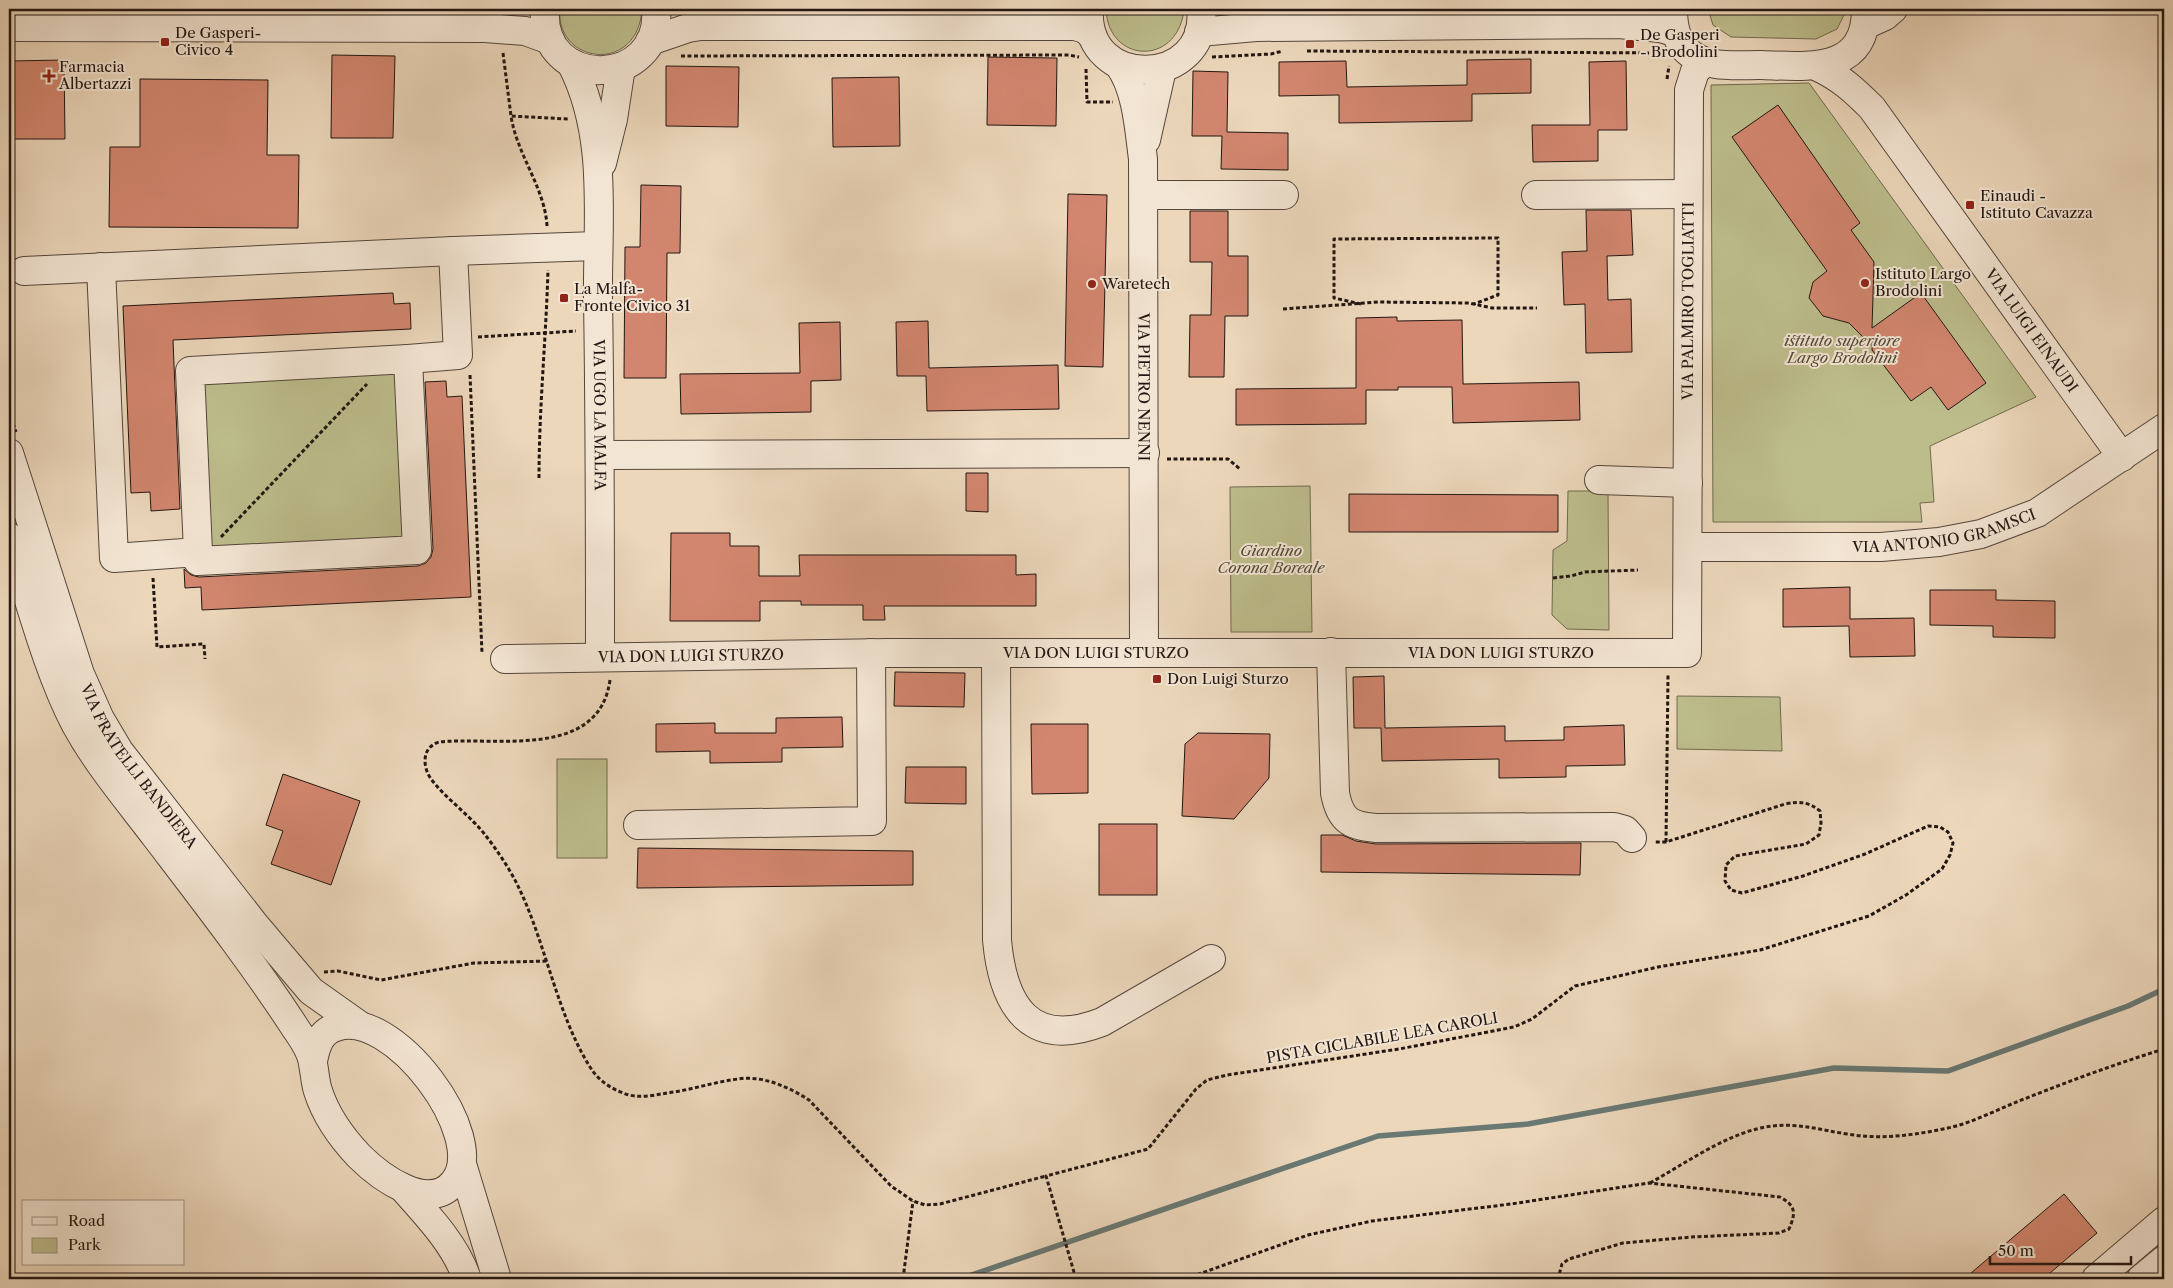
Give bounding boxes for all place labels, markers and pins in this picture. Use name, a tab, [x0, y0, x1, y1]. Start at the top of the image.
place label: De Gasperi- Civico 4	[175, 23, 261, 59]
place label: De Gasperi - Brodolini	[1640, 25, 1720, 61]
marker: De Gasperi- Civico 4	[159, 36, 171, 48]
marker: De Gasperi - Brodolini	[1624, 38, 1636, 50]
place label: Farmacia Albertazzi	[58, 57, 132, 93]
marker: Farmacia Albertazzi	[43, 70, 55, 82]
place label: Einaudi - Istituto Cavazza	[1980, 186, 2093, 222]
marker: Einaudi - Istituto Cavazza	[1964, 199, 1976, 211]
place label: Istituto Largo Brodolini	[1875, 264, 1971, 300]
place label: Waretech	[1101, 274, 1171, 293]
marker: Istituto Largo Brodolini	[1859, 277, 1871, 289]
marker: Waretech	[1086, 278, 1098, 290]
place label: La Malfa- Fronte Civico 31	[574, 279, 691, 315]
marker: La Malfa- Fronte Civico 31	[558, 292, 570, 304]
place label: Don Luigi Sturzo	[1167, 669, 1289, 688]
marker: Don Luigi Sturzo	[1151, 673, 1163, 685]

